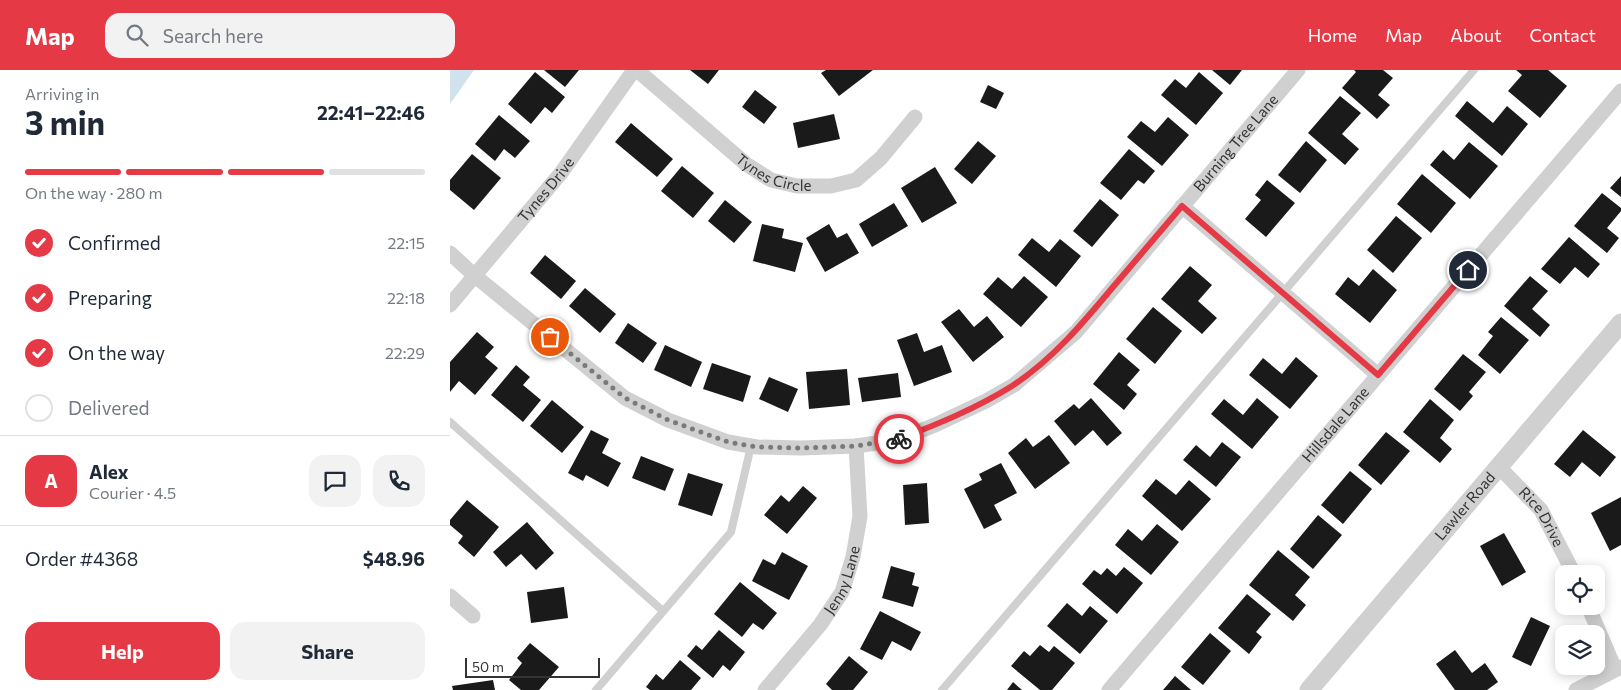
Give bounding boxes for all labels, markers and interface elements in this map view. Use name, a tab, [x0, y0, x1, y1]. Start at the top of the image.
search box	[105, 13, 455, 58]
text: Map	[25, 21, 75, 50]
icon: search	[123, 21, 151, 49]
text: Search here	[163, 24, 263, 47]
text: Home	[1308, 24, 1357, 46]
text: Map	[1385, 24, 1422, 46]
text: About	[1450, 24, 1502, 46]
text: Contact	[1530, 24, 1596, 46]
text: Arriving in	[25, 84, 99, 103]
street label: Burning Tree Lane	[1189, 90, 1282, 195]
text: 22:41–22:46	[317, 101, 425, 124]
text: 3 min	[25, 102, 105, 142]
street label: Tynes Circle	[733, 149, 812, 194]
street label: Tynes Drive	[513, 153, 577, 226]
text: On the way · 280 m	[25, 183, 163, 202]
icon: check	[25, 229, 53, 257]
text: Confirmed	[68, 231, 161, 254]
text: 22:15	[387, 233, 425, 252]
pin	[1447, 249, 1489, 291]
icon: home	[1454, 256, 1482, 284]
icon: check	[25, 284, 53, 312]
text: Preparing	[68, 286, 152, 309]
text: 22:18	[387, 288, 425, 307]
pin	[529, 316, 571, 358]
icon: bag	[536, 323, 564, 351]
icon: check	[25, 339, 53, 367]
text: On the way	[68, 341, 165, 364]
text: 22:29	[385, 343, 425, 362]
street label: Hillsdale Lane	[1298, 383, 1372, 466]
text: Delivered	[68, 396, 149, 419]
courier	[874, 414, 924, 464]
icon: bike	[885, 425, 913, 453]
button: chat	[309, 455, 361, 507]
button: phone	[373, 455, 425, 507]
text: Alex	[89, 460, 129, 483]
street label: Lawler Road	[1430, 468, 1498, 544]
text: A	[44, 469, 58, 492]
text: Courier · 4.5	[89, 483, 176, 502]
street label: Rice Drive	[1515, 483, 1568, 549]
street label: Jenny Lane	[820, 544, 863, 617]
text: Order #4368	[25, 547, 138, 570]
text: $48.96	[363, 547, 425, 570]
map controls	[1555, 565, 1605, 675]
button: locate	[1555, 565, 1605, 615]
button: Help	[25, 622, 220, 680]
button: Share	[230, 622, 425, 680]
button: layers	[1555, 625, 1605, 675]
scale bar	[465, 655, 600, 678]
text: 50 m	[472, 658, 504, 675]

